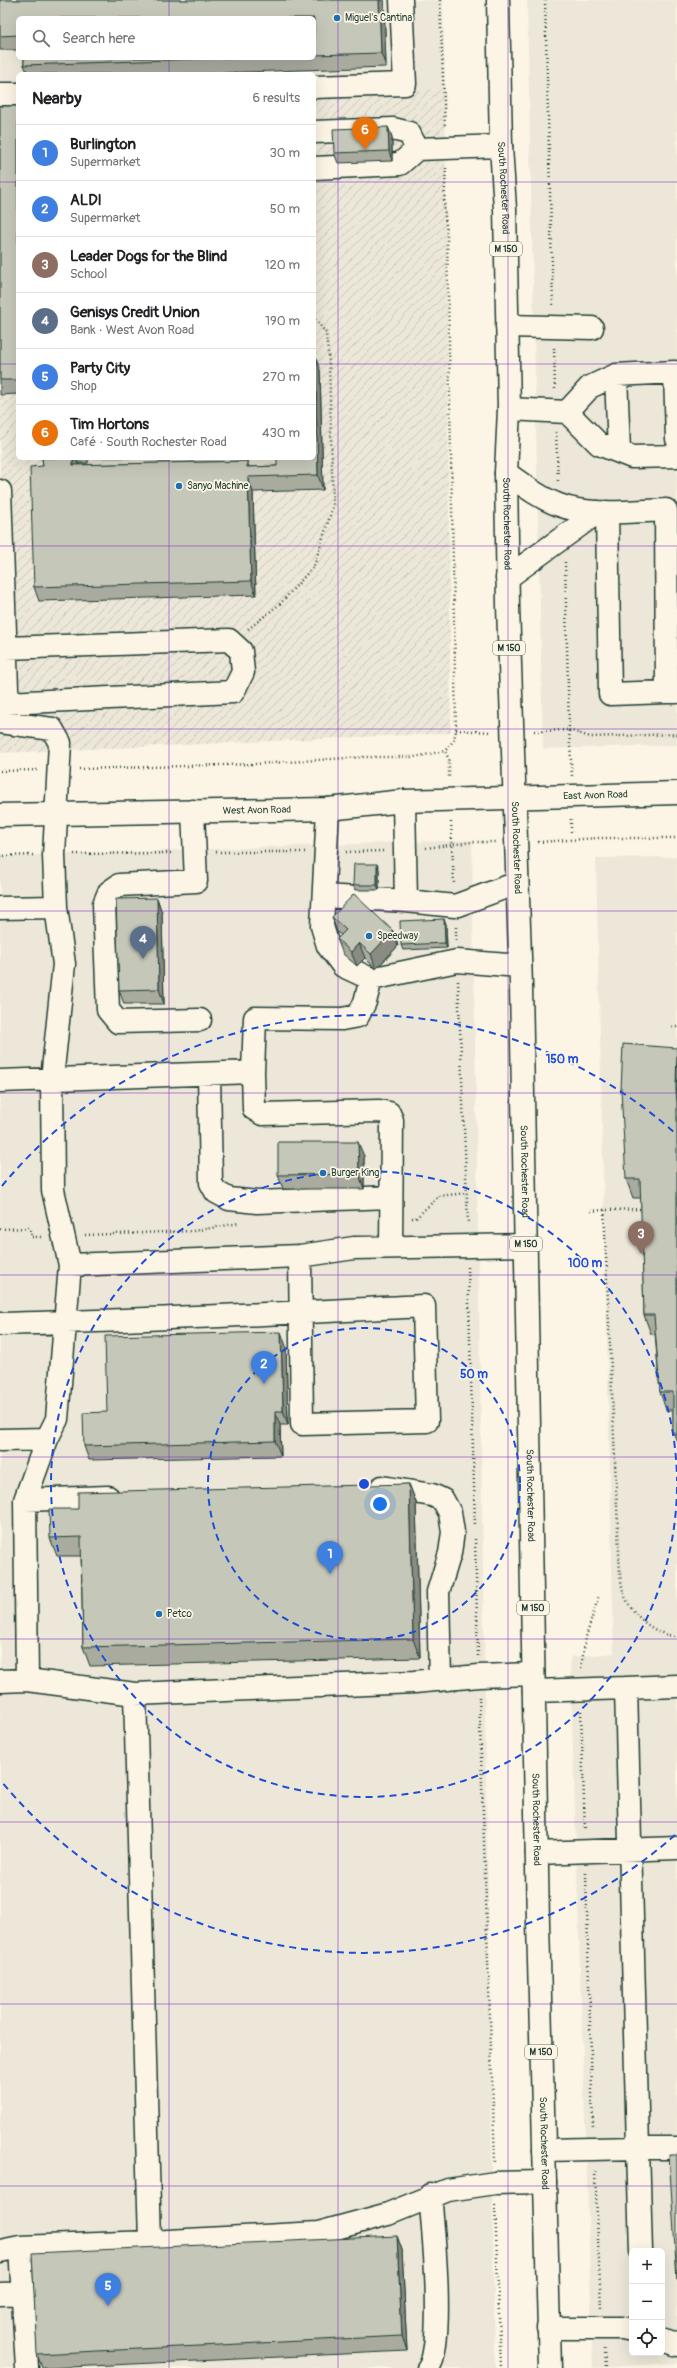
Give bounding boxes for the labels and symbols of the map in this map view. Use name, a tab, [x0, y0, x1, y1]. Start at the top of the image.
place label: Miguel's Cantina	[345, 12, 412, 24]
marker: Miguel's Cantina	[332, 13, 342, 23]
pin: 6	[352, 117, 378, 150]
street label: South Rochester Road	[495, 141, 512, 235]
road number: M 150	[490, 242, 522, 256]
street label: South Rochester Road	[500, 477, 513, 570]
place label: Sanyo Machine	[187, 480, 249, 492]
marker: Sanyo Machine	[174, 481, 184, 491]
road number: M 150	[493, 641, 525, 655]
street label: East Avon Road	[563, 788, 628, 802]
street label: South Rochester Road	[509, 801, 524, 894]
street label: West Avon Road	[223, 804, 291, 817]
pin: 4	[130, 926, 156, 959]
place label: Speedway	[377, 930, 419, 942]
marker: Speedway	[364, 931, 374, 941]
text: 150 m	[546, 1052, 579, 1067]
street label: South Rochester Road	[518, 1125, 531, 1218]
place label: Burger King	[331, 1167, 379, 1179]
marker: Burger King	[318, 1168, 328, 1178]
pin: 3	[628, 1221, 654, 1254]
road number: M 150	[510, 1237, 542, 1251]
text: 100 m	[568, 1256, 603, 1271]
pin: 2	[251, 1351, 277, 1384]
text: 50 m	[460, 1367, 488, 1382]
street label: South Rochester Road	[523, 1449, 537, 1542]
centre of rings	[357, 1477, 371, 1491]
your location	[370, 1494, 390, 1514]
pin: 1	[317, 1541, 343, 1574]
road number: M 150	[517, 1601, 549, 1615]
place label: Petco	[167, 1608, 193, 1620]
marker: Petco	[154, 1609, 164, 1619]
street label: South Rochester Road	[529, 1773, 543, 1866]
road number: M 150	[525, 2045, 557, 2059]
street label: South Rochester Road	[537, 2097, 551, 2190]
pin: 5	[95, 2273, 121, 2306]

